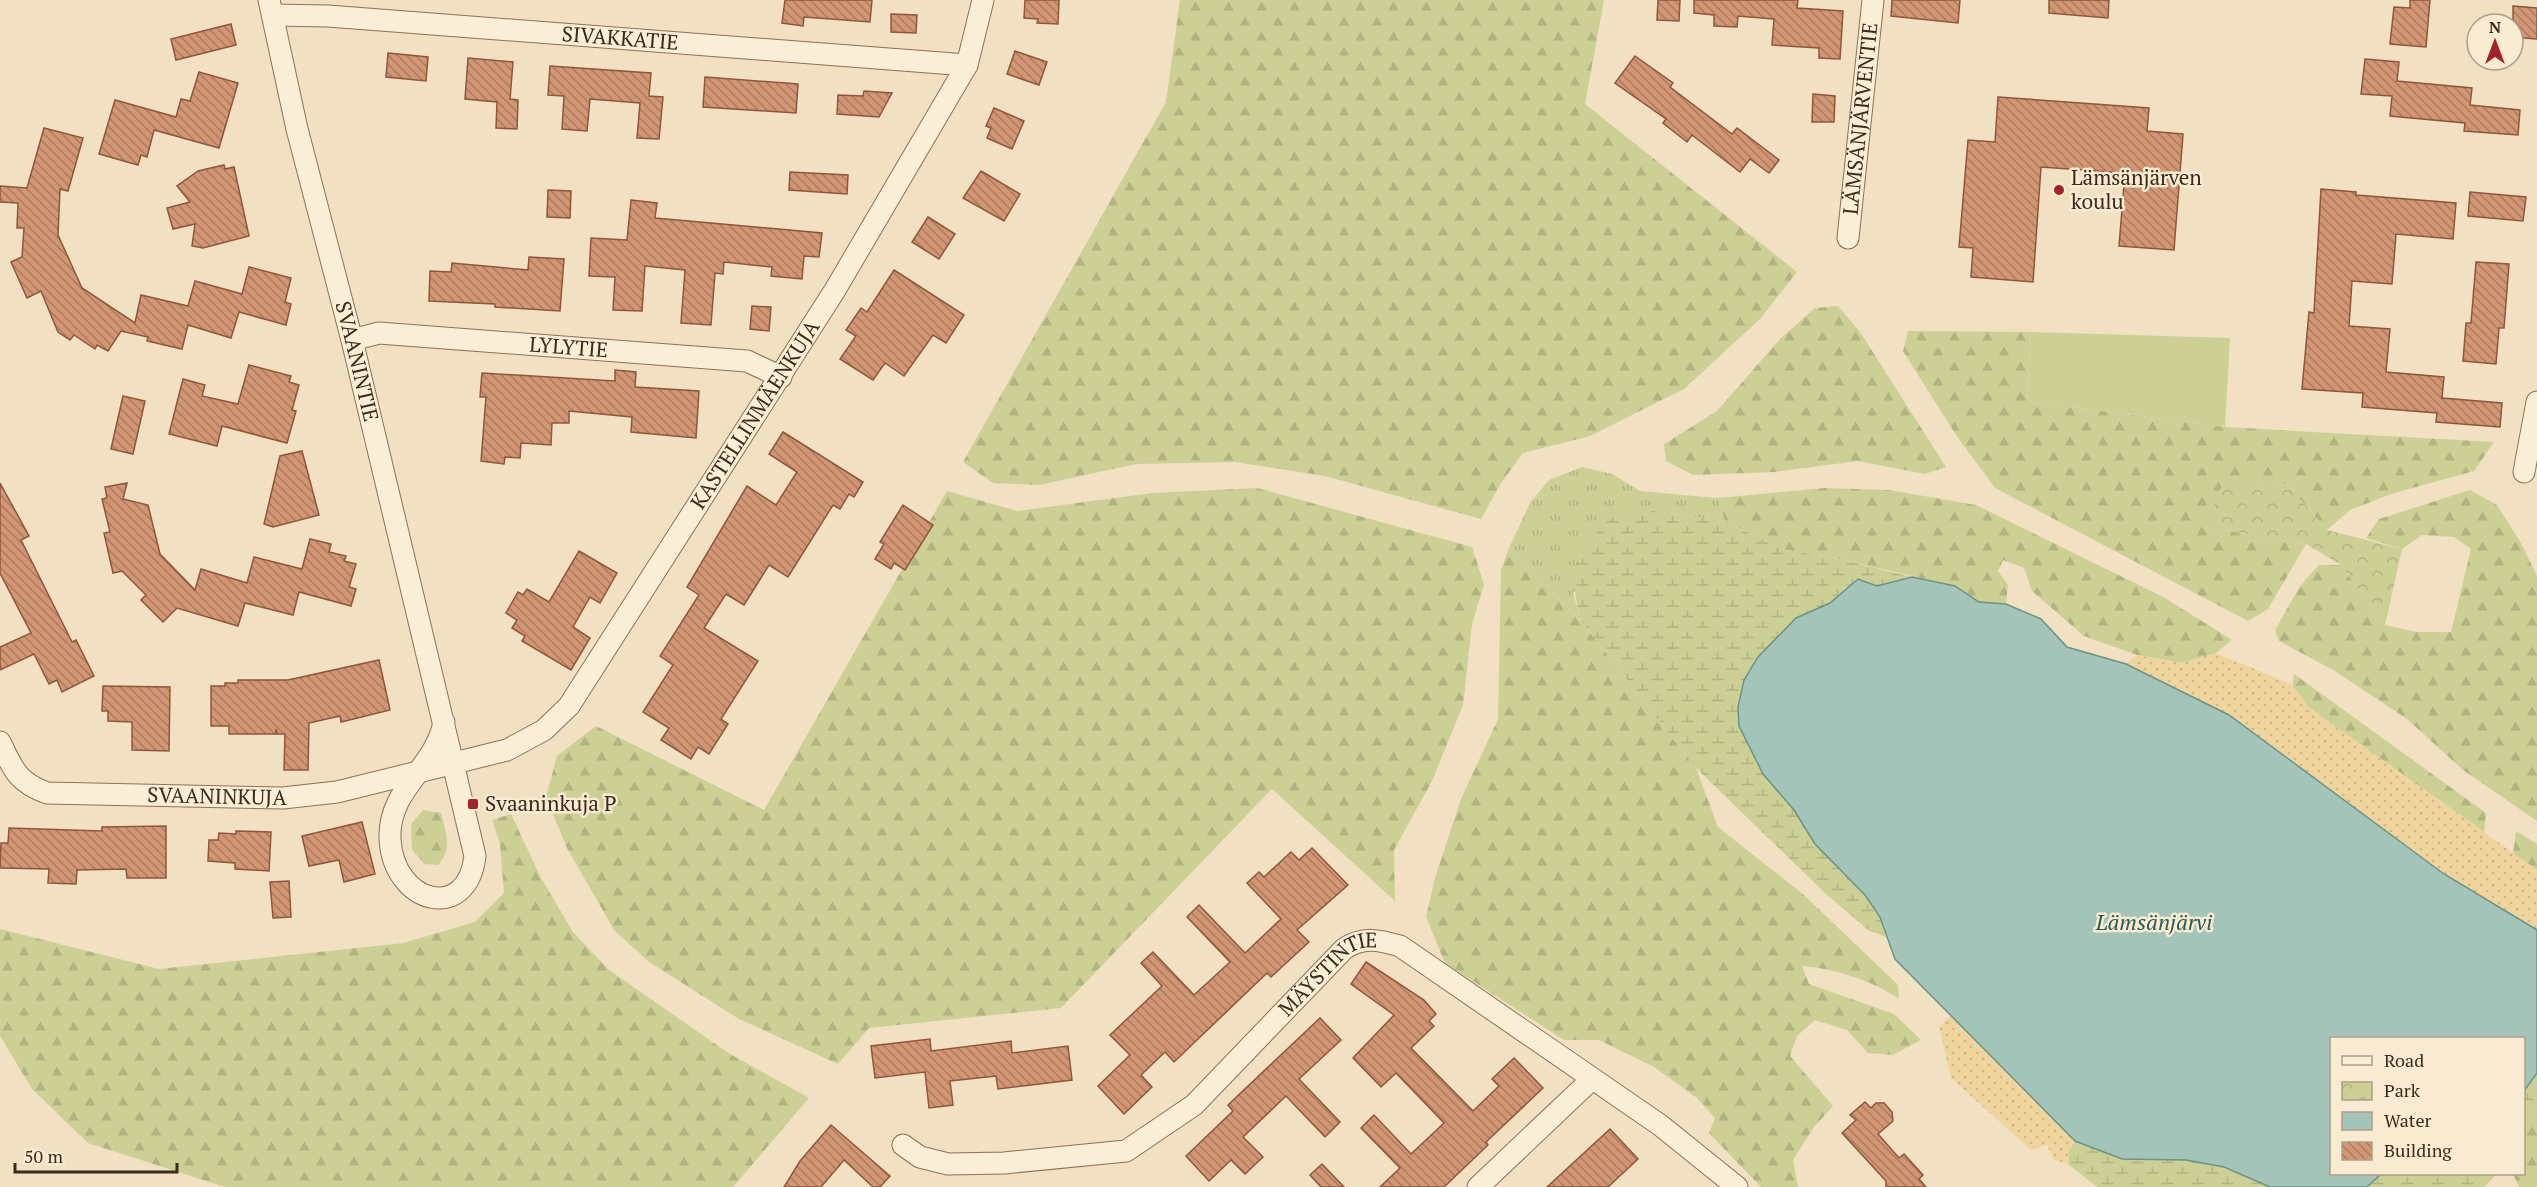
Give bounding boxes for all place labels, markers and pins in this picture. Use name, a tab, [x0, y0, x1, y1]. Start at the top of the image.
place label: Lämsänjärven koulu	[2071, 163, 2202, 215]
marker: Lämsänjärven koulu	[2052, 183, 2066, 197]
place label: Svaaninkuja P	[485, 789, 617, 817]
marker: Svaaninkuja P	[466, 797, 480, 811]

